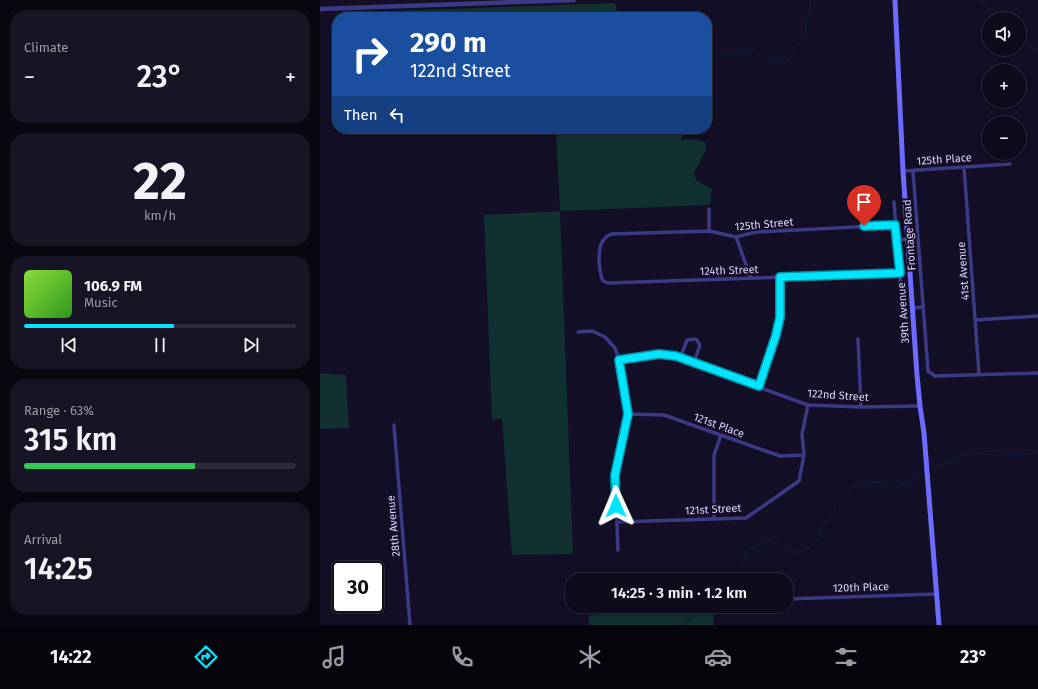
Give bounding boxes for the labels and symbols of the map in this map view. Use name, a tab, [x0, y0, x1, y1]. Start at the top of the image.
street label: 125th Place	[916, 151, 972, 168]
pin	[847, 185, 881, 226]
street label: Frontage Road	[901, 199, 918, 271]
street label: 125th Street	[734, 215, 794, 234]
street label: 41st Avenue	[955, 241, 972, 301]
street label: 124th Street	[699, 263, 759, 278]
street label: 39th Avenue	[895, 282, 912, 344]
street label: 122nd Street	[807, 387, 869, 404]
street label: 121st Place	[692, 410, 746, 441]
position arrow	[595, 485, 637, 527]
street label: 28th Avenue	[384, 495, 403, 557]
street label: 121st Street	[684, 502, 742, 517]
speed limit sign: 30	[332, 561, 384, 613]
street label: 120th Place	[833, 580, 889, 595]

